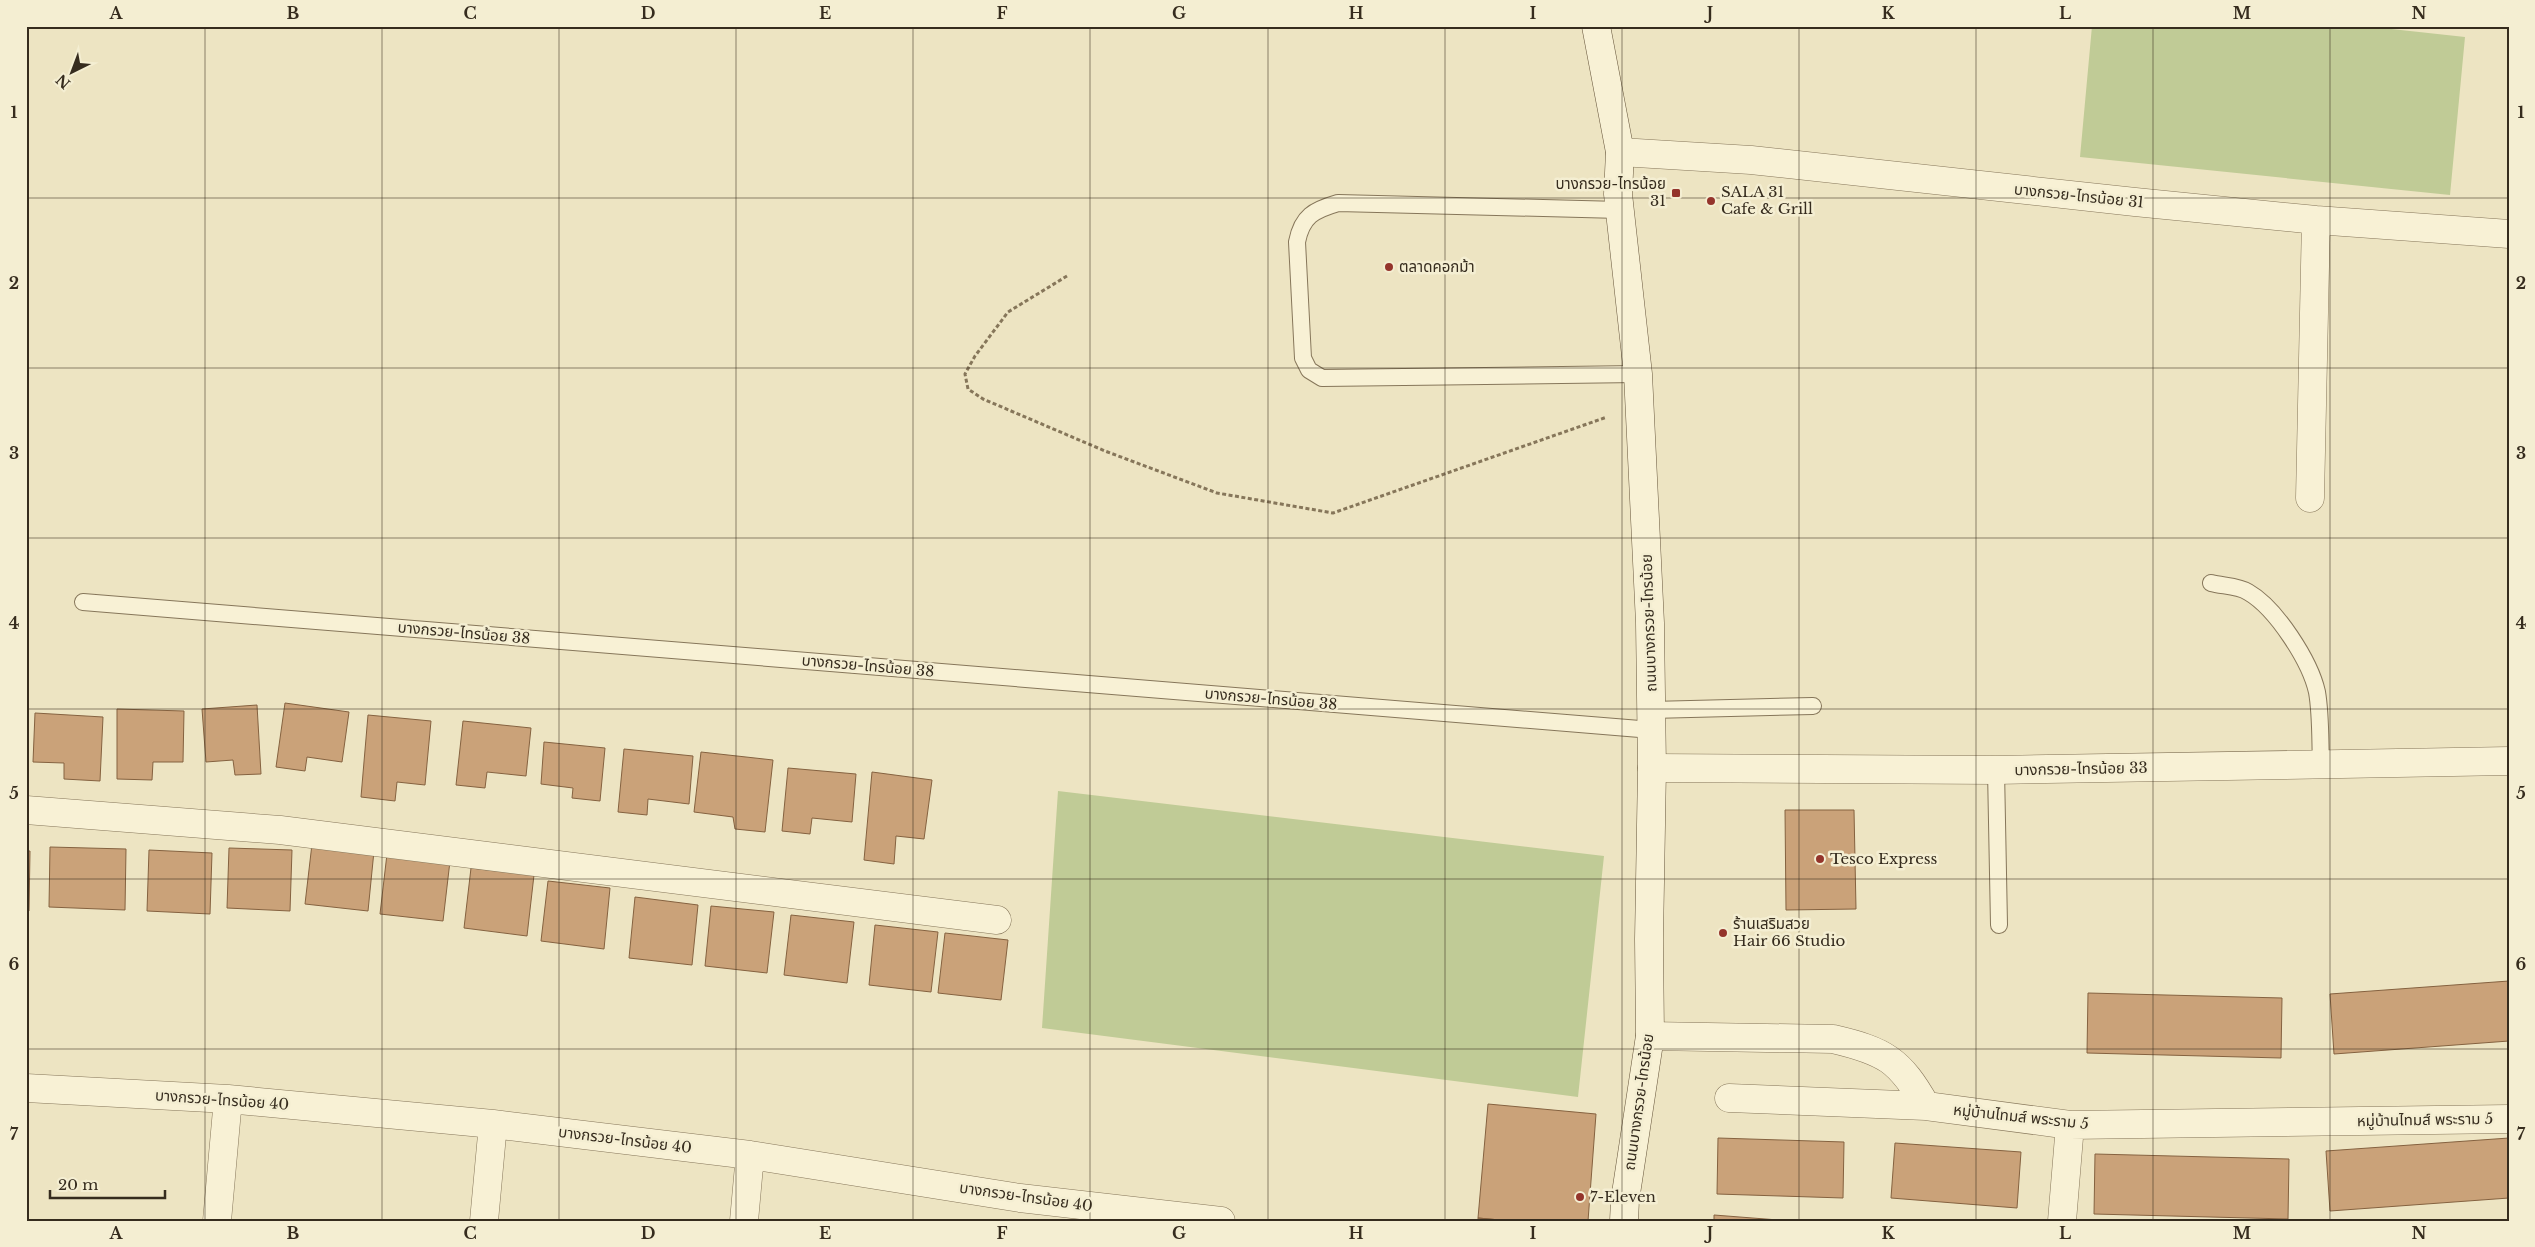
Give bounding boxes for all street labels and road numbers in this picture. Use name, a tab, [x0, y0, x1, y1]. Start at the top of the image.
street label: บางกรวย-ไทรน้อย 31	[2013, 179, 2145, 212]
street label: ถนนบางกรวย-ไทรน้อย	[1637, 554, 1660, 692]
street label: บางกรวย-ไทรน้อย 38	[397, 617, 531, 648]
street label: บางกรวย-ไทรน้อย 38	[801, 650, 935, 681]
street label: บางกรวย-ไทรน้อย 38	[1204, 683, 1338, 714]
street label: บางกรวย-ไทรน้อย 33	[2014, 758, 2148, 779]
street label: ถนนบางกรวย-ไทรน้อย	[1619, 1032, 1658, 1172]
street label: บางกรวย-ไทรน้อย 40	[154, 1085, 290, 1114]
street label: หมู่บ้านไทมส์ พระราม 5	[1952, 1100, 2090, 1133]
street label: หมู่บ้านไทมส์ พระราม 5	[2357, 1109, 2493, 1130]
street label: บางกรวย-ไทรน้อย 40	[557, 1122, 693, 1157]
street label: บางกรวย-ไทรน้อย 40	[958, 1178, 1094, 1215]

